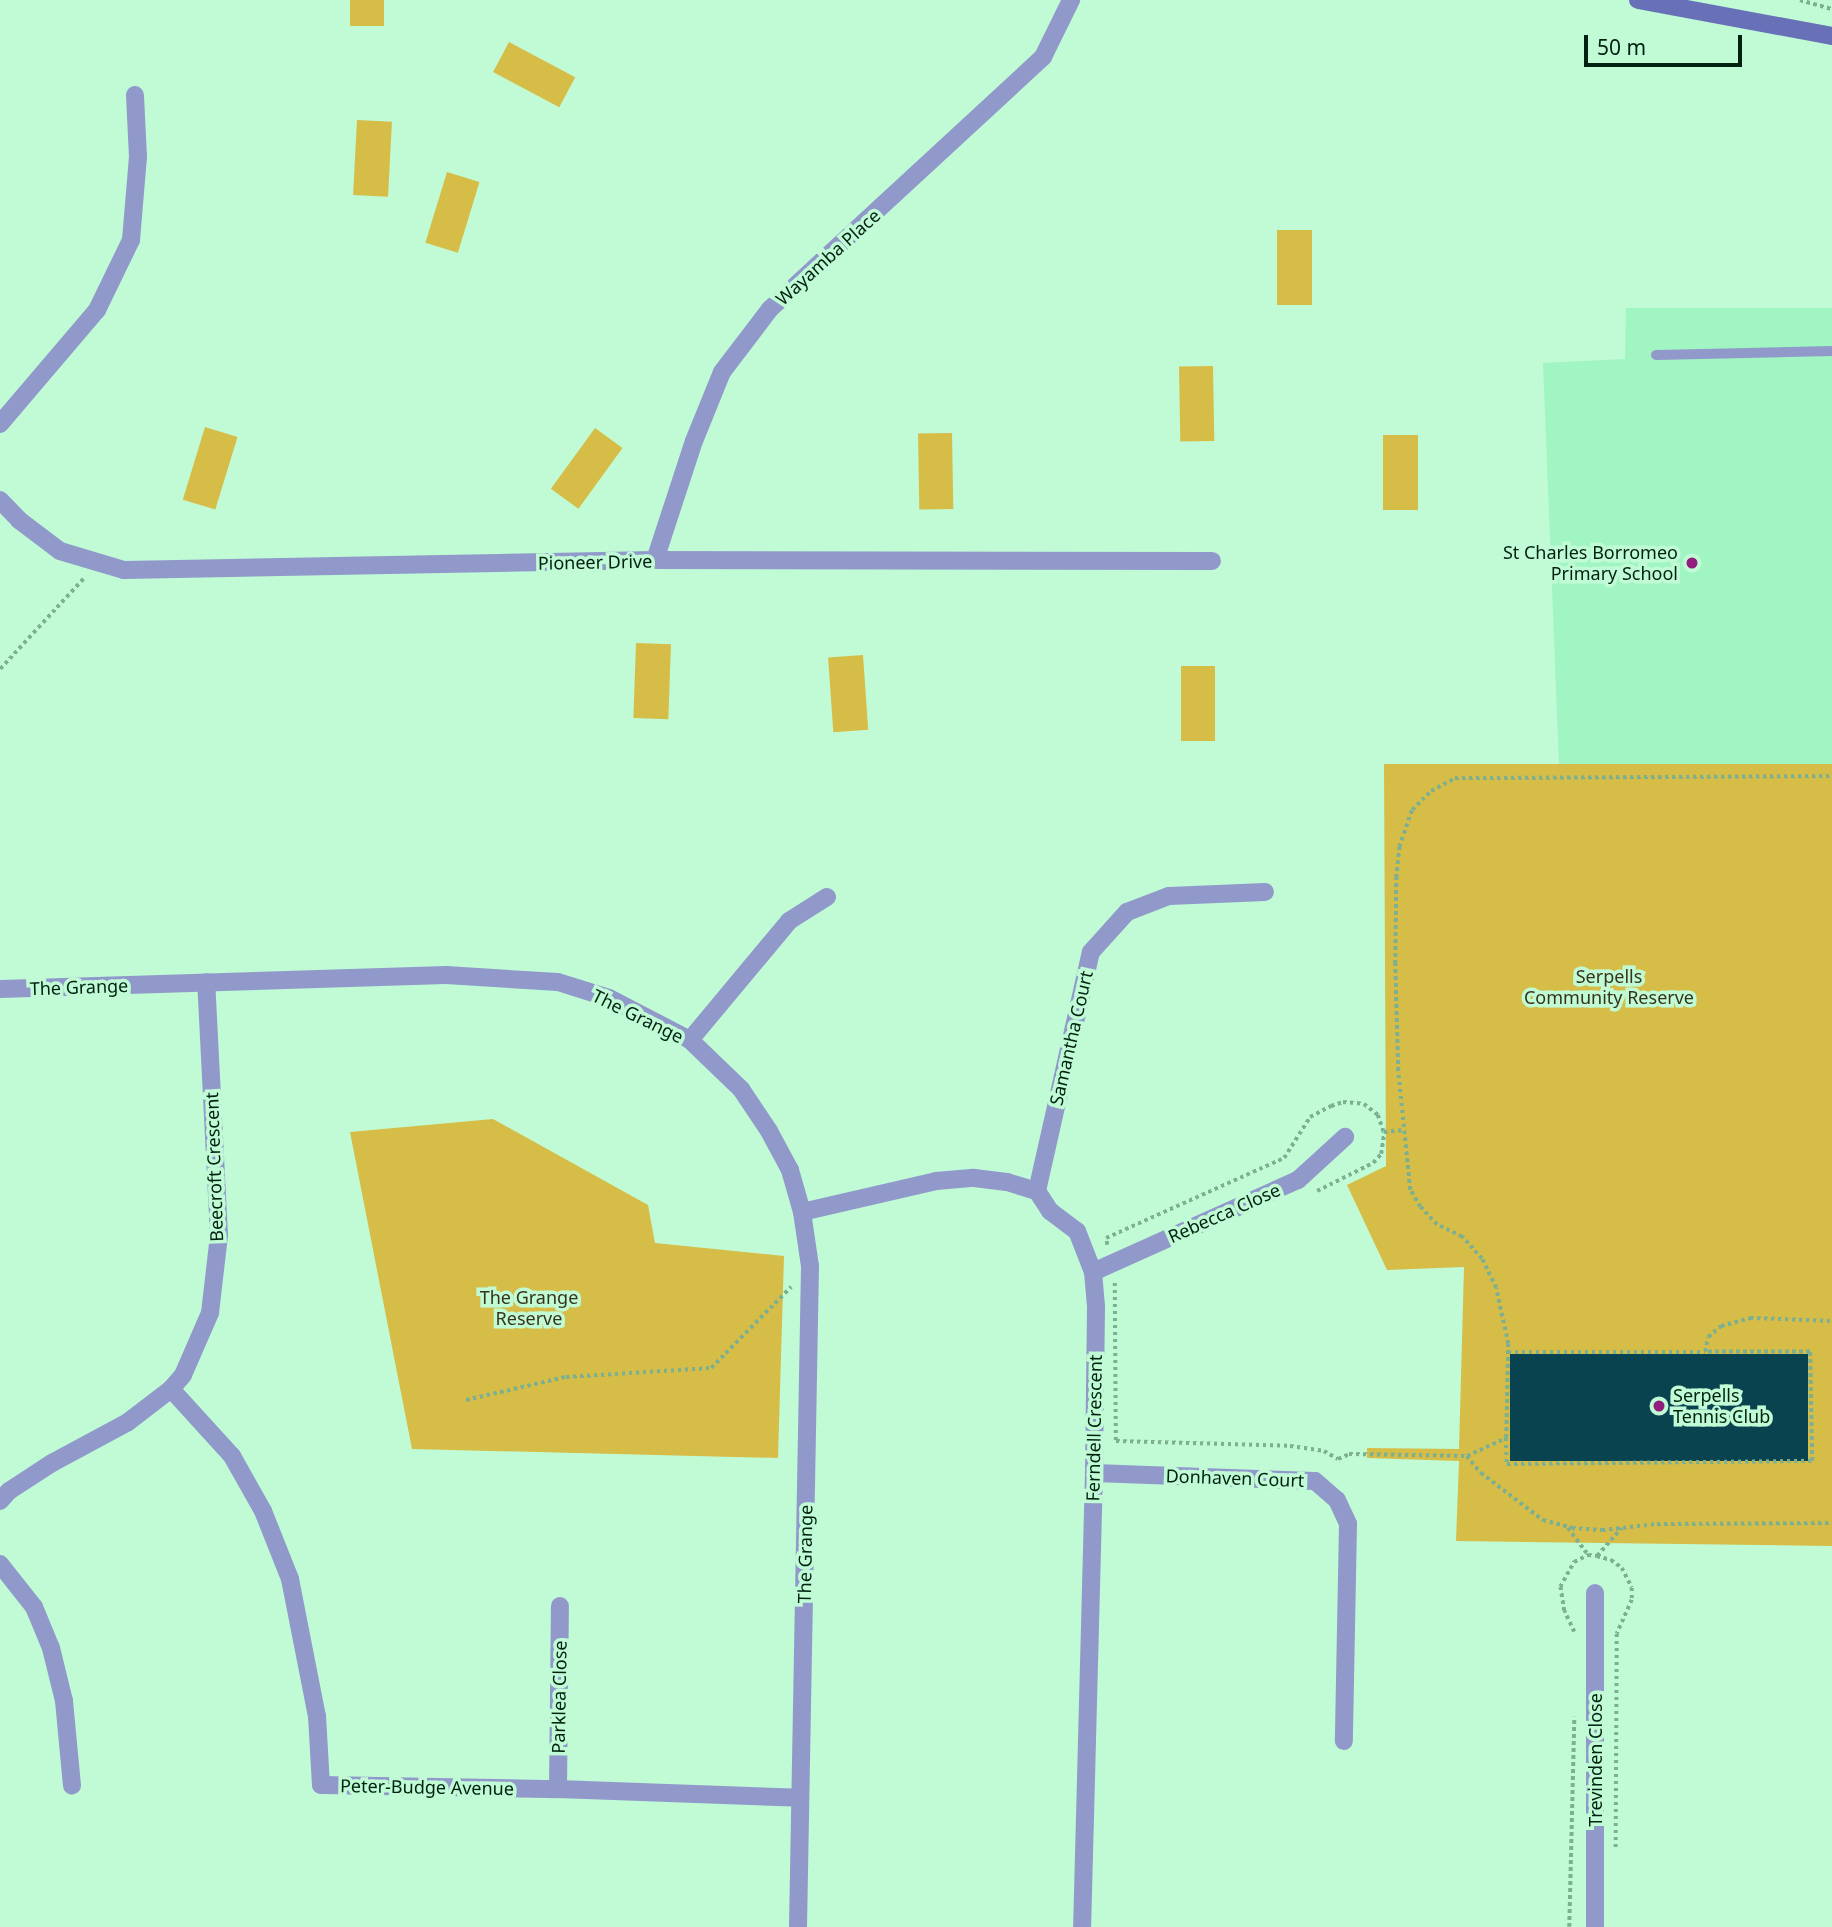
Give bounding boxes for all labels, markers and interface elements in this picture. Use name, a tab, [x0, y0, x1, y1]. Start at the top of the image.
scale bar	[1587, 21, 1744, 65]
text: 50 m	[1597, 33, 1646, 61]
street label: Wayamba Place	[771, 205, 885, 309]
place label: St Charles Borromeo Primary School	[1503, 542, 1678, 584]
street label: Pioneer Drive	[538, 550, 652, 574]
marker: St Charles Borromeo Primary School	[1684, 555, 1700, 571]
park label: Serpells Community Reserve	[1524, 966, 1694, 1009]
street label: Samantha Court	[1045, 968, 1097, 1108]
street label: The Grange	[29, 974, 129, 1000]
street label: The Grange	[589, 985, 687, 1047]
street label: Beecroft Crescent	[201, 1092, 227, 1242]
street label: Rebecca Close	[1165, 1179, 1283, 1247]
park label: The Grange Reserve	[480, 1287, 578, 1330]
street label: Ferndell Crescent	[1082, 1354, 1106, 1502]
place label: Serpells Tennis Club	[1673, 1385, 1770, 1428]
marker: Serpells Tennis Club	[1651, 1398, 1667, 1414]
street label: Donhaven Court	[1165, 1465, 1305, 1491]
street label: The Grange	[793, 1505, 817, 1603]
street label: Parklea Close	[547, 1640, 571, 1754]
street label: Trevinden Close	[1584, 1693, 1606, 1827]
street label: Peter-Budge Avenue	[340, 1775, 514, 1799]

